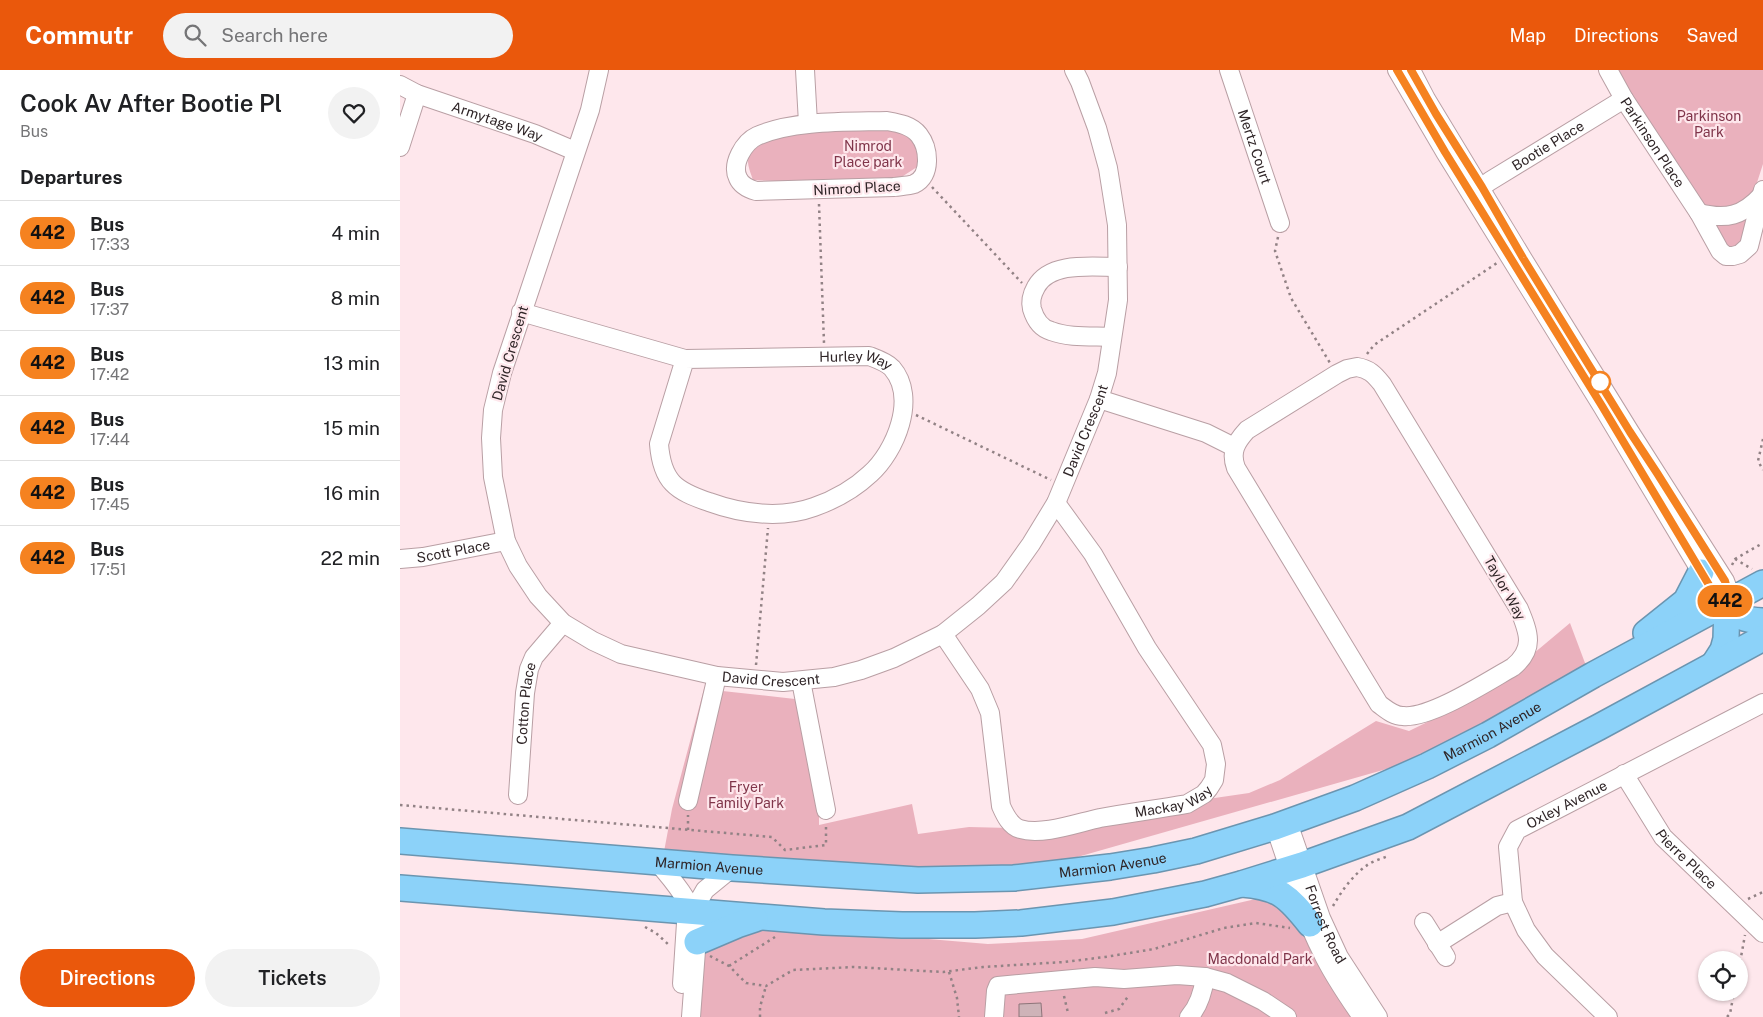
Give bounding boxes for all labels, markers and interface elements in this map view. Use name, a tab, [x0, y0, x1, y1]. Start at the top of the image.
search box	[163, 13, 513, 58]
text: Commutr	[25, 21, 133, 49]
icon: search	[181, 21, 209, 49]
text: Search here	[221, 24, 328, 46]
text: Map	[1509, 25, 1546, 46]
text: Directions	[1574, 25, 1659, 46]
text: Saved	[1687, 25, 1738, 46]
button: heart	[328, 87, 380, 139]
text: Cook Av After Bootie Pl	[20, 89, 282, 117]
street label: Parkinson Place	[1617, 94, 1688, 190]
street label: Armytage Way	[450, 98, 546, 145]
street label: Mertz Court	[1235, 108, 1274, 186]
park label: Parkinson Park	[1677, 108, 1741, 140]
street label: Bootie Place	[1509, 117, 1587, 174]
text: Bus	[20, 122, 48, 141]
park label: Nimrod Place park	[834, 138, 903, 170]
text: Departures	[20, 166, 123, 188]
street label: Nimrod Place	[813, 178, 901, 198]
text: Bus	[90, 213, 124, 235]
text: 442	[30, 222, 65, 243]
text: 4 min	[331, 222, 380, 244]
text: 17:33	[90, 235, 130, 254]
text: Bus	[90, 278, 124, 300]
text: 442	[30, 287, 65, 308]
text: 8 min	[331, 287, 380, 309]
text: 17:37	[90, 300, 129, 319]
street label: David Crescent	[489, 304, 531, 402]
text: Bus	[90, 343, 124, 365]
street label: Hurley Way	[819, 347, 896, 374]
text: 442	[30, 352, 65, 373]
text: 13 min	[323, 352, 380, 374]
text: 17:42	[90, 365, 129, 384]
unlabelled marker	[1589, 371, 1611, 393]
street label: David Crescent	[1060, 382, 1111, 479]
text: Bus	[90, 408, 124, 430]
text: 442	[30, 417, 65, 438]
text: 15 min	[323, 417, 380, 439]
text: 17:44	[90, 430, 130, 449]
text: Bus	[90, 473, 124, 495]
text: 442	[30, 482, 65, 503]
text: 16 min	[324, 482, 380, 504]
text: 17:45	[90, 495, 130, 514]
street label: Scott Place	[416, 536, 492, 566]
text: Bus	[90, 538, 124, 560]
text: 442	[30, 547, 65, 568]
text: 22 min	[321, 547, 380, 569]
street label: Taylor Way	[1481, 553, 1529, 623]
text: 17:51	[90, 560, 127, 579]
line badge: 442	[1696, 585, 1754, 617]
text: 442	[1707, 590, 1743, 611]
street label: Cotton Place	[513, 659, 539, 745]
street label: David Crescent	[721, 668, 821, 690]
street label: Marmion Avenue	[1441, 698, 1544, 764]
street label: Oxley Avenue	[1523, 777, 1610, 832]
park label: Fryer Family Park	[708, 779, 784, 811]
street label: Mackay Way	[1133, 782, 1216, 820]
street label: Pierre Place	[1652, 826, 1720, 892]
street label: Marmion Avenue	[1058, 849, 1168, 881]
street label: Marmion Avenue	[654, 854, 764, 878]
street label: Forrest Road	[1302, 883, 1349, 967]
button: Directions	[20, 949, 195, 1007]
button: Tickets	[205, 949, 380, 1007]
park label: Macdonald Park	[1207, 951, 1313, 967]
map controls	[1698, 951, 1748, 1001]
button: locate	[1698, 951, 1748, 1001]

